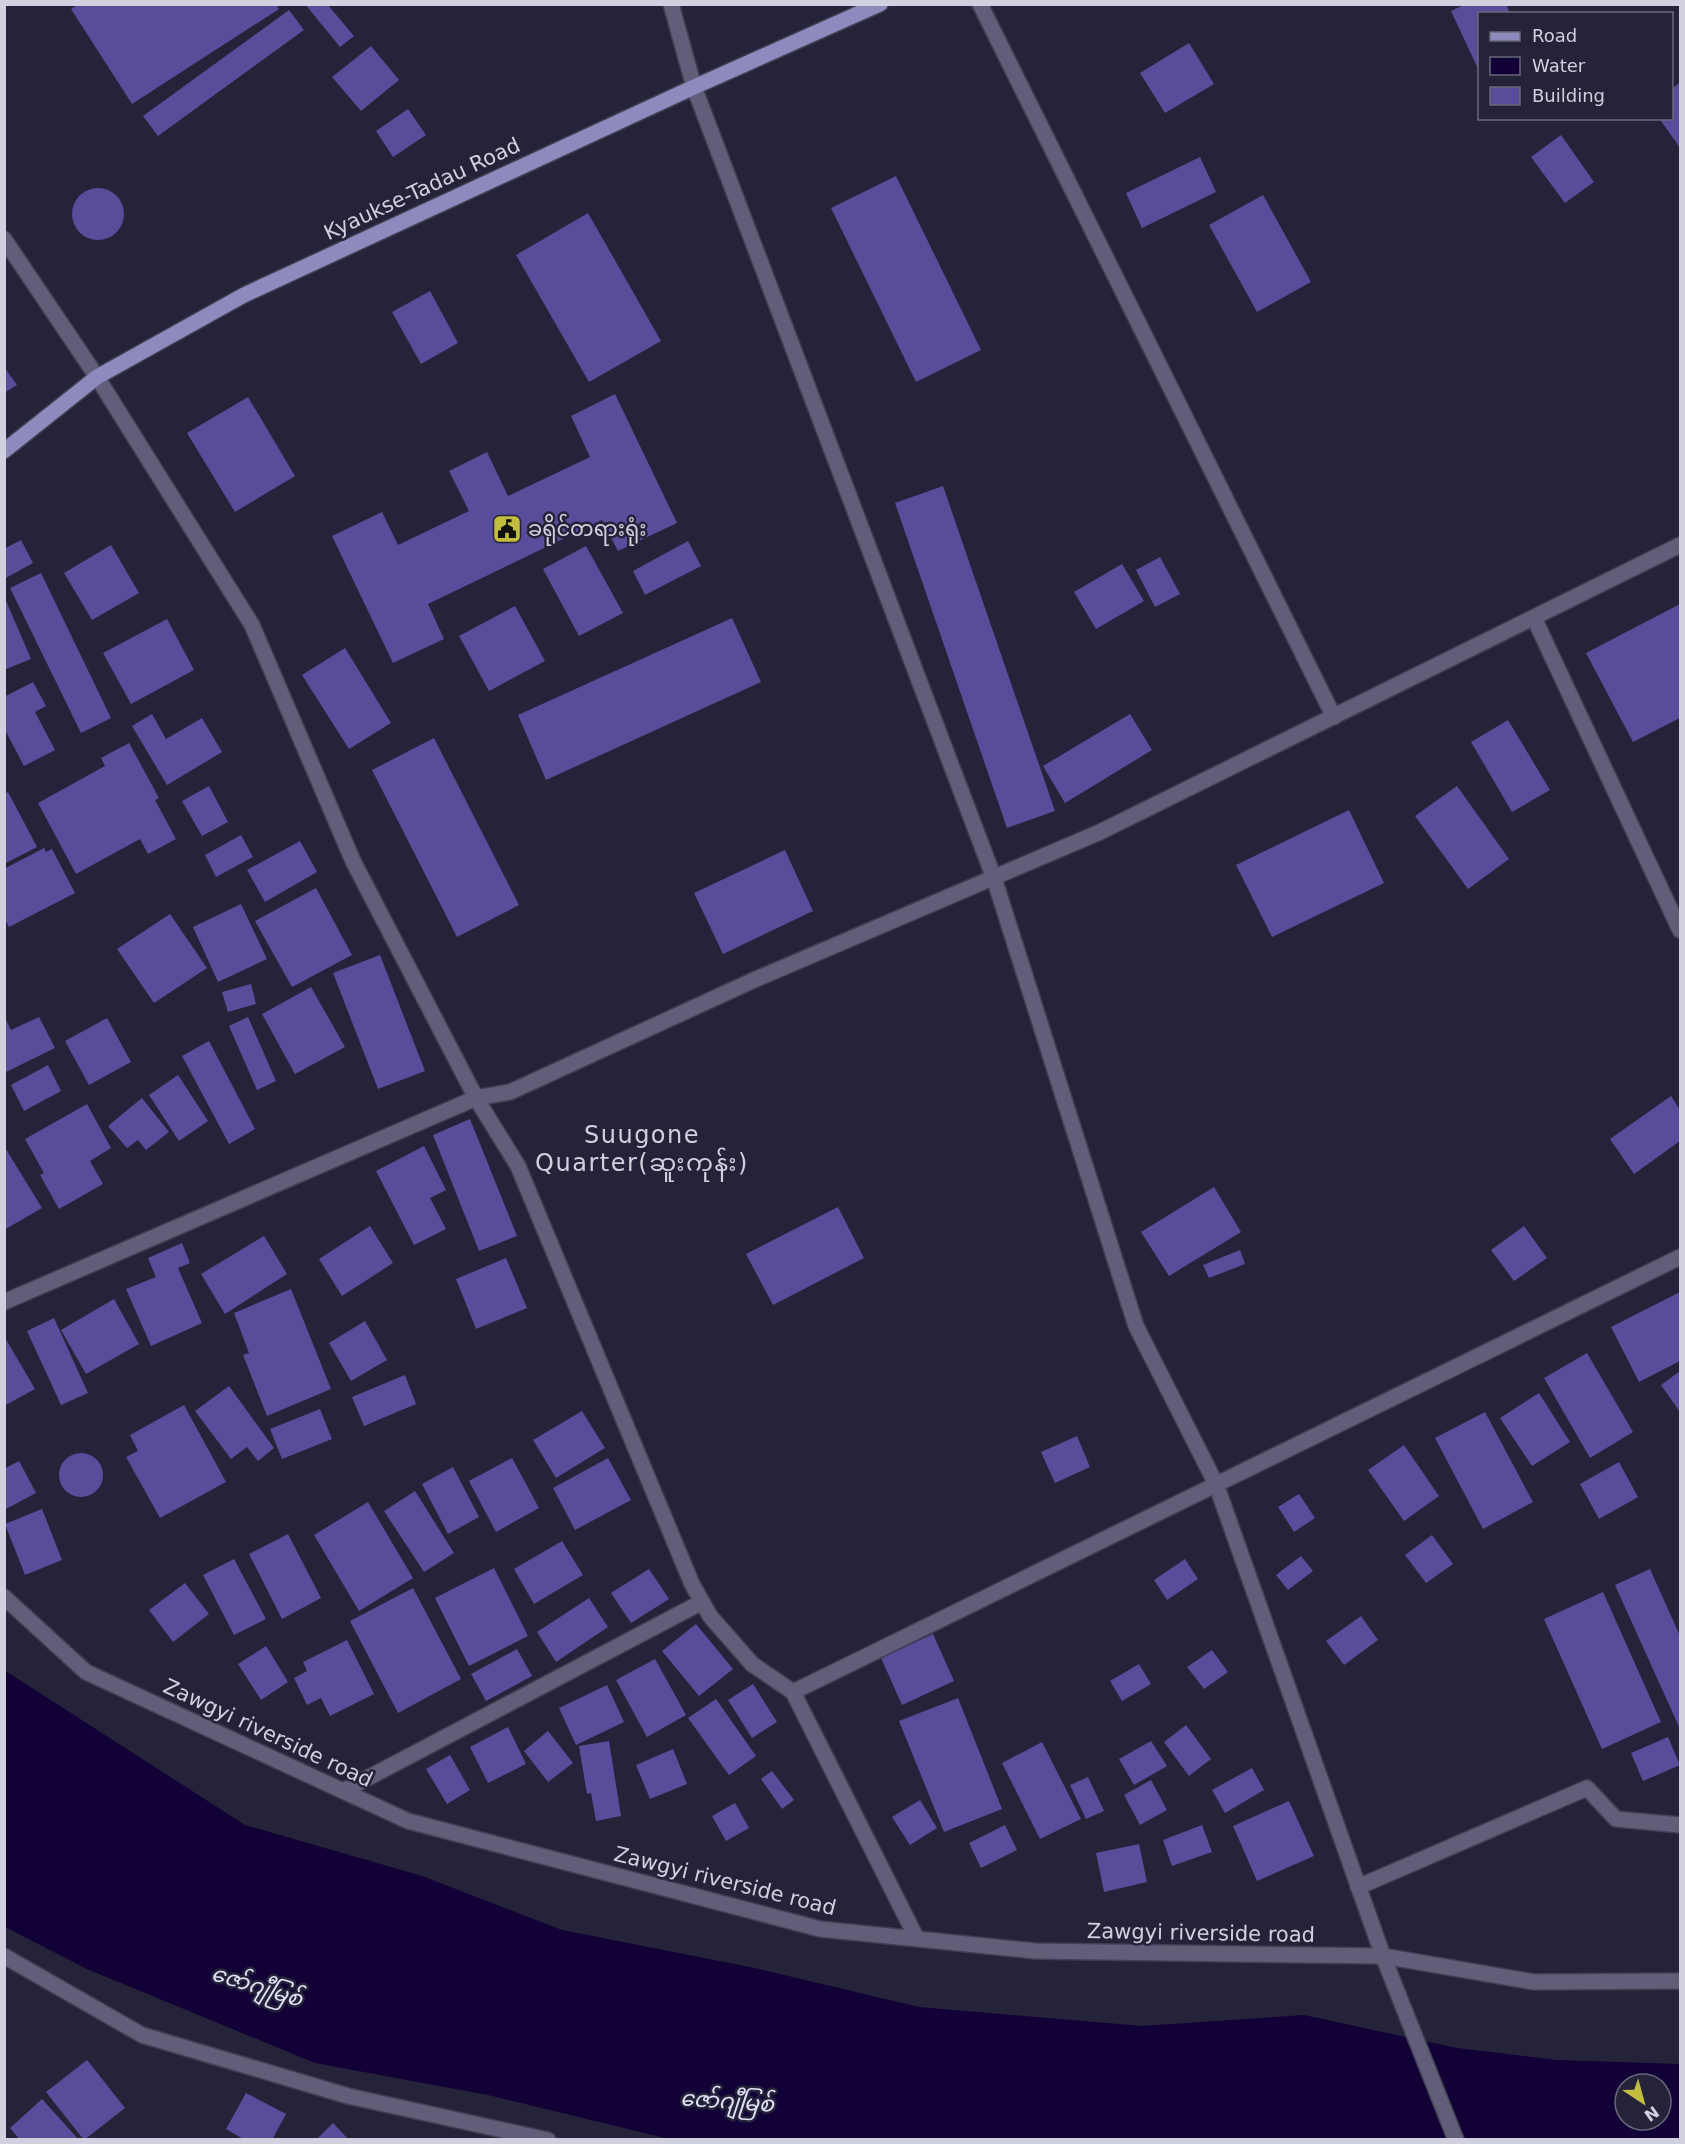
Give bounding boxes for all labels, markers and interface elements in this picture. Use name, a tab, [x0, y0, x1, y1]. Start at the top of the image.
legend	[1478, 12, 1673, 120]
text: Road	[1532, 25, 1577, 46]
text: Water	[1532, 55, 1586, 76]
text: Building	[1532, 85, 1605, 106]
street label: Kyaukse-Tadau Road	[320, 133, 524, 245]
public building icon: ခရိုင်တရားရုံး	[491, 513, 523, 545]
place label: ခရိုင်တရားရုံး	[528, 513, 647, 546]
district label: Suugone Quarter(ဆူးကုန်း)	[535, 1121, 749, 1182]
street label: Zawgyi riverside road	[160, 1674, 376, 1792]
street label: Zawgyi riverside road	[611, 1842, 839, 1920]
street label: Zawgyi riverside road	[1087, 1919, 1315, 1947]
water label: ဇော်ဂျီမြစ်	[207, 1957, 308, 2018]
north arrow	[1613, 2072, 1673, 2132]
water label: ဇော်ဂျီမြစ်	[679, 2082, 776, 2123]
text: N	[1641, 2102, 1663, 2125]

